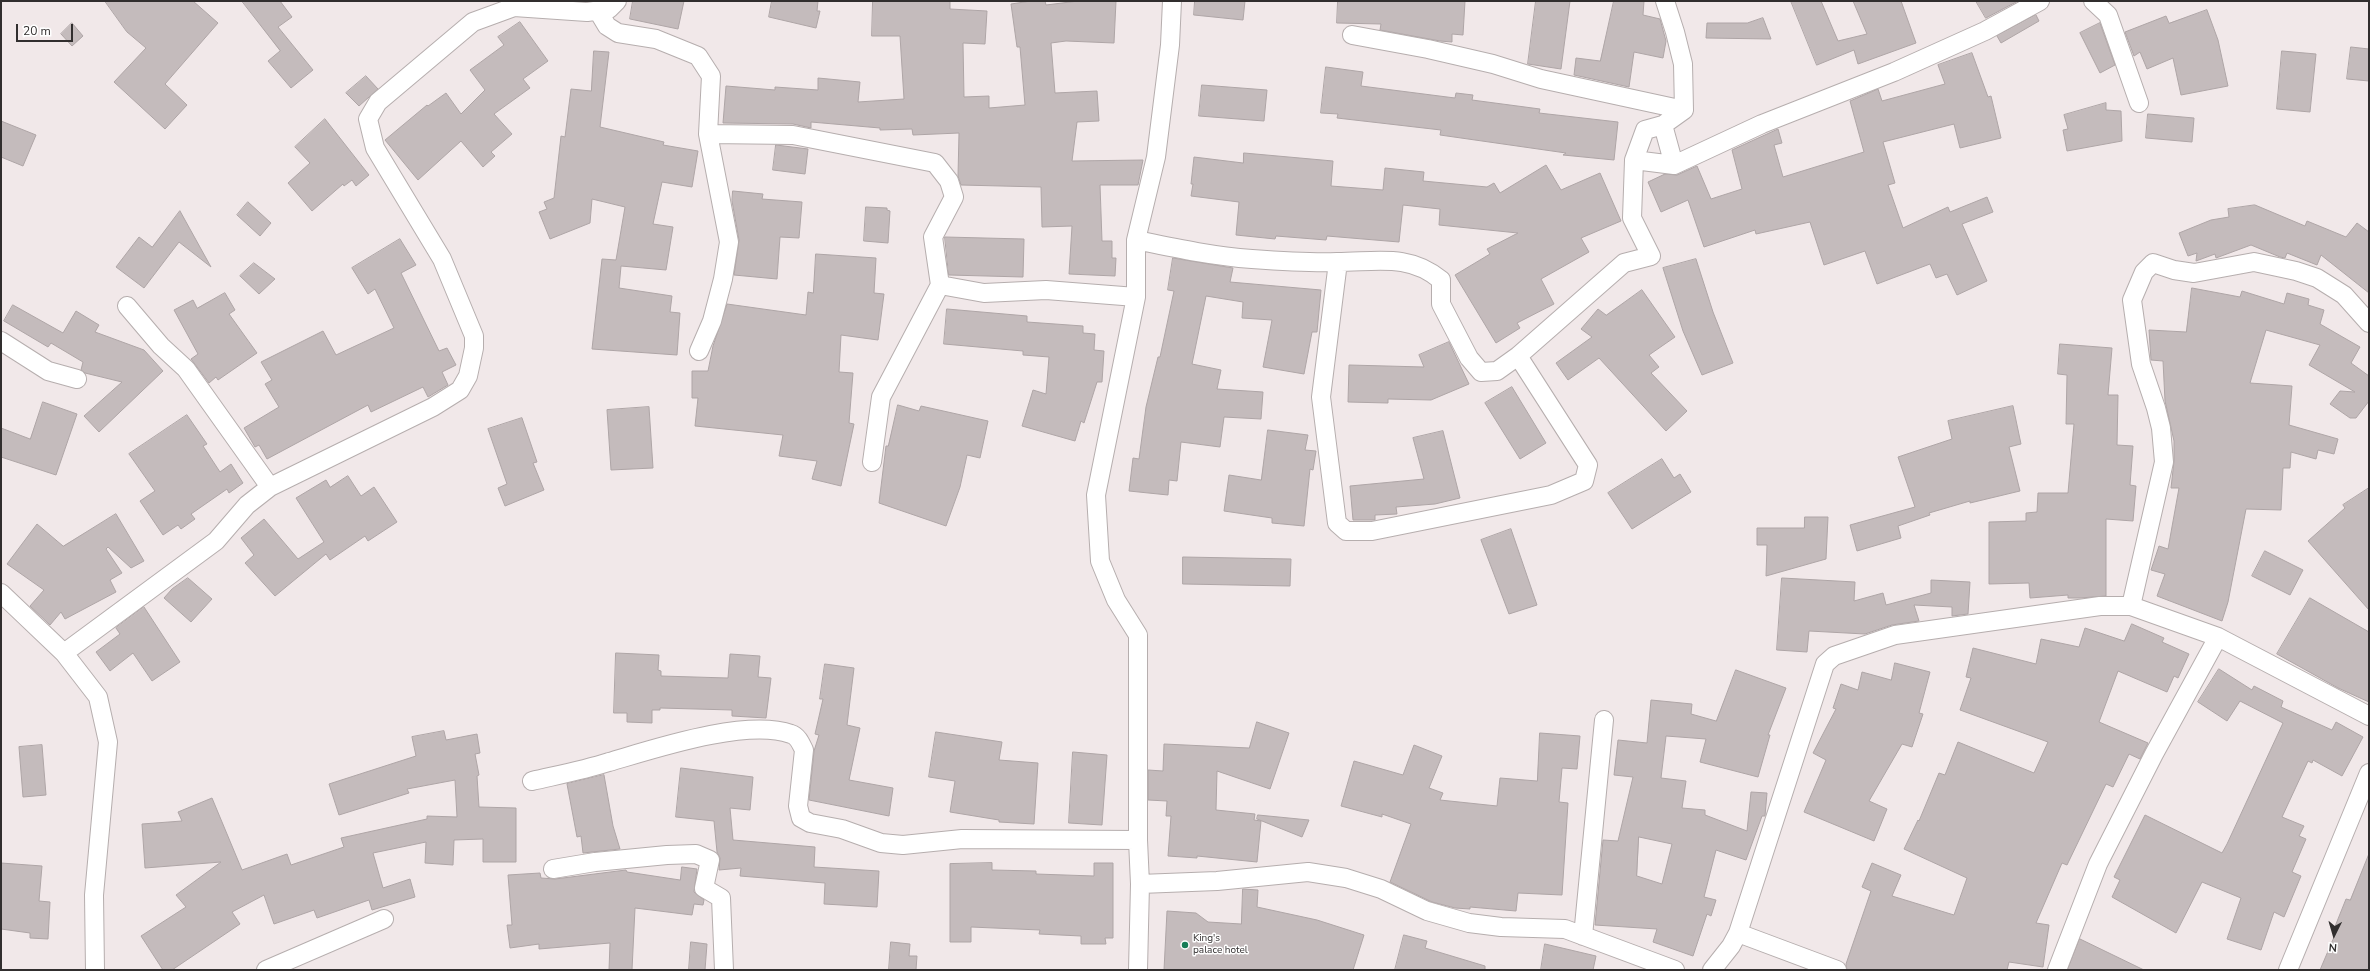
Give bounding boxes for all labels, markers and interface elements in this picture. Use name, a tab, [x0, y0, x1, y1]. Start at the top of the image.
scale bar	[18, 16, 75, 42]
text: 20 m	[23, 23, 51, 39]
north arrow	[2314, 915, 2354, 955]
place label: King's palace hotel	[1193, 933, 1248, 956]
marker: King's palace hotel	[1180, 940, 1190, 950]
text: N	[2328, 940, 2338, 955]

